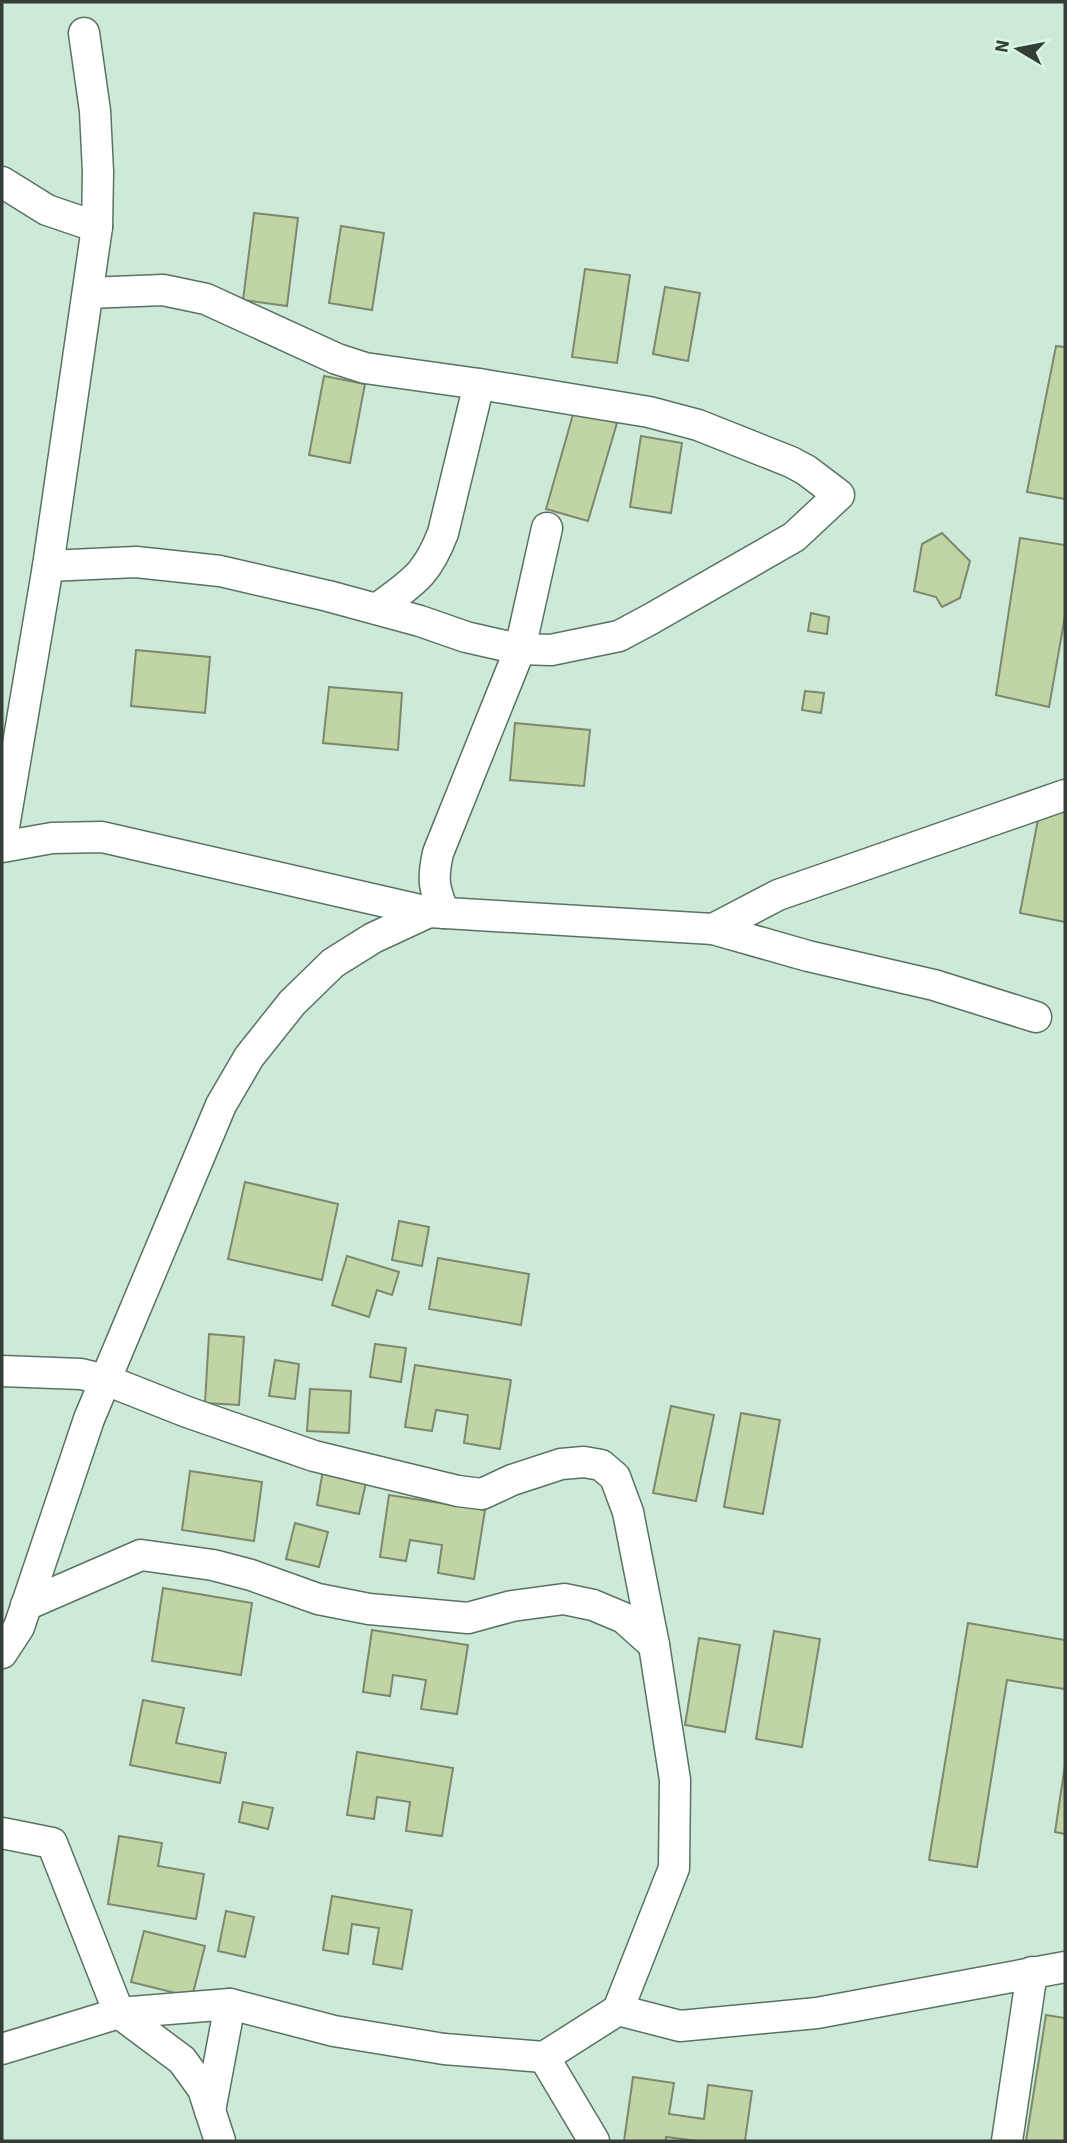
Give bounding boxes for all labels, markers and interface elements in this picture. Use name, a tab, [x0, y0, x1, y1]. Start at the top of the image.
north arrow	[983, 14, 1053, 84]
text: N	[988, 38, 1017, 55]

